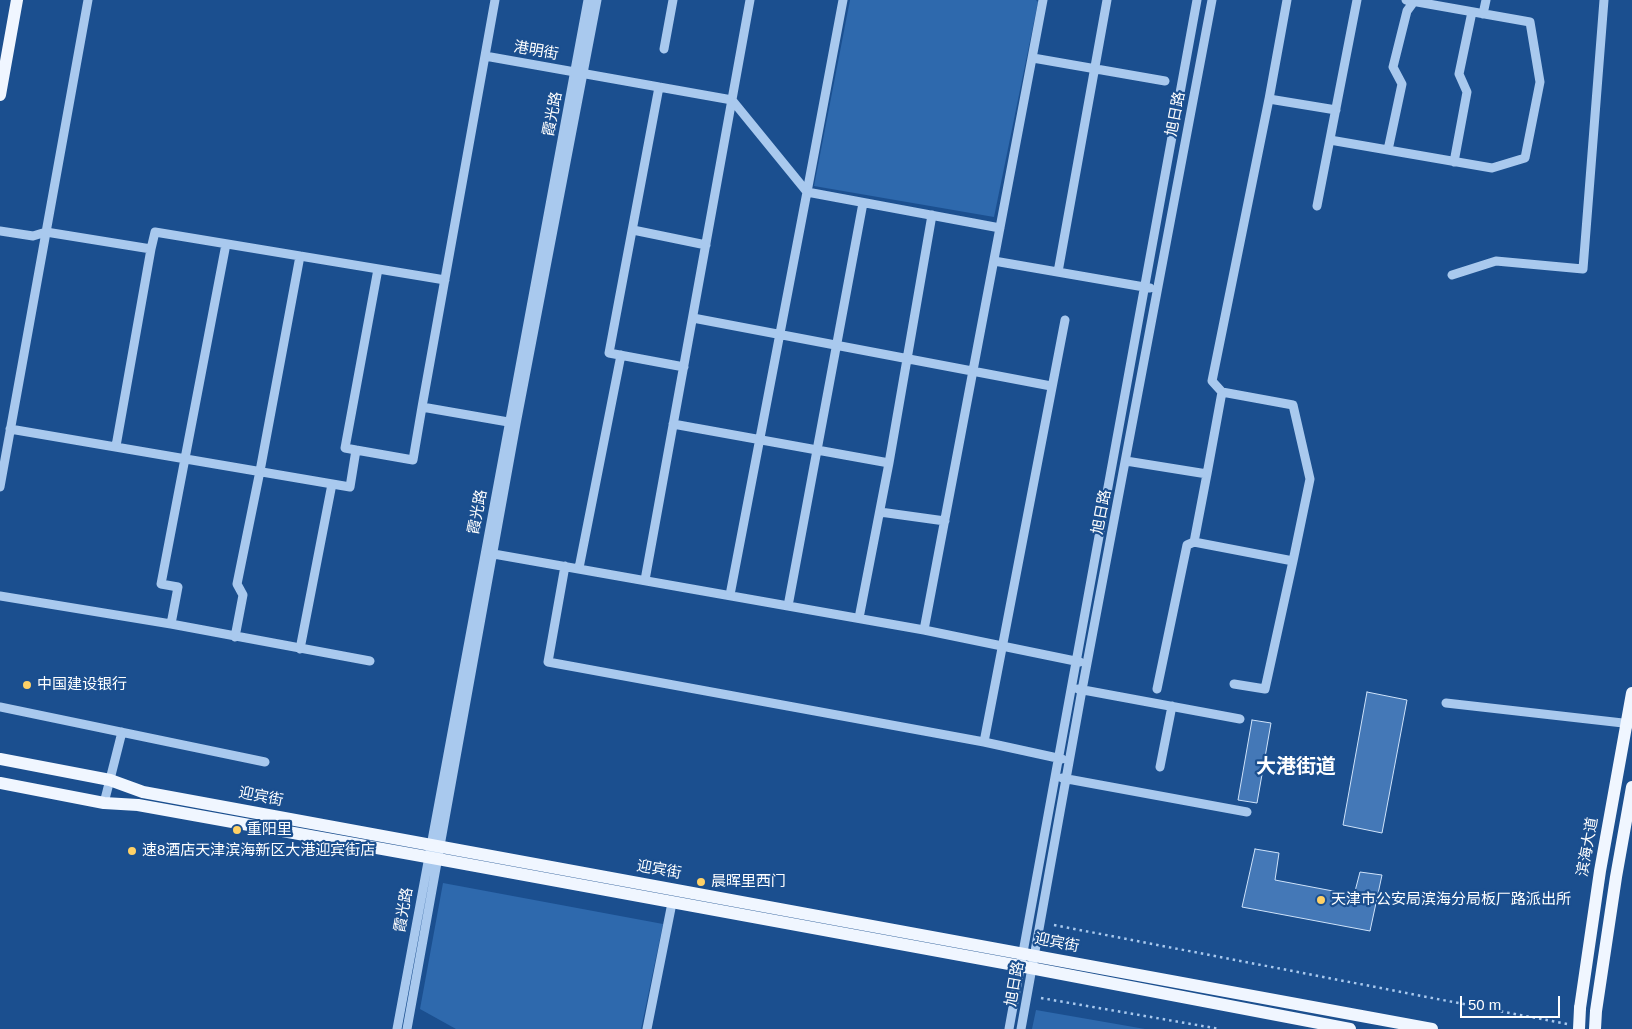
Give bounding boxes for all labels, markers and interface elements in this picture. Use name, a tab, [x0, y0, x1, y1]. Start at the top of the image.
street label: 港明街	[512, 38, 560, 64]
street label: 霞光路	[540, 90, 566, 138]
street label: 旭日路	[1163, 90, 1189, 138]
street label: 霞光路	[465, 488, 491, 536]
street label: 旭日路	[1089, 488, 1115, 536]
place label: 中国建设银行	[37, 676, 127, 694]
marker: 中国建设银行	[21, 679, 33, 691]
district label: 大港街道	[1256, 755, 1336, 779]
street label: 迎宾街	[237, 784, 285, 810]
street label: 滨海大道	[1574, 816, 1602, 878]
place label: 重阳里	[247, 821, 292, 839]
marker: 重阳里	[231, 824, 243, 836]
place label: 速8酒店天津滨海新区大港迎宾街店	[142, 842, 375, 860]
marker: 速8酒店天津滨海新区大港迎宾街店	[126, 845, 138, 857]
street label: 迎宾街	[635, 857, 683, 883]
place label: 晨晖里西门	[711, 873, 786, 891]
marker: 晨晖里西门	[695, 876, 707, 888]
street label: 霞光路	[391, 886, 417, 934]
place label: 天津市公安局滨海分局板厂路派出所	[1331, 891, 1571, 909]
marker: 天津市公安局滨海分局板厂路派出所	[1315, 894, 1327, 906]
street label: 迎宾街	[1033, 930, 1081, 956]
street label: 旭日路	[1002, 960, 1028, 1008]
scale bar	[1462, 986, 1562, 1018]
text: 50 m	[1468, 996, 1501, 1013]

